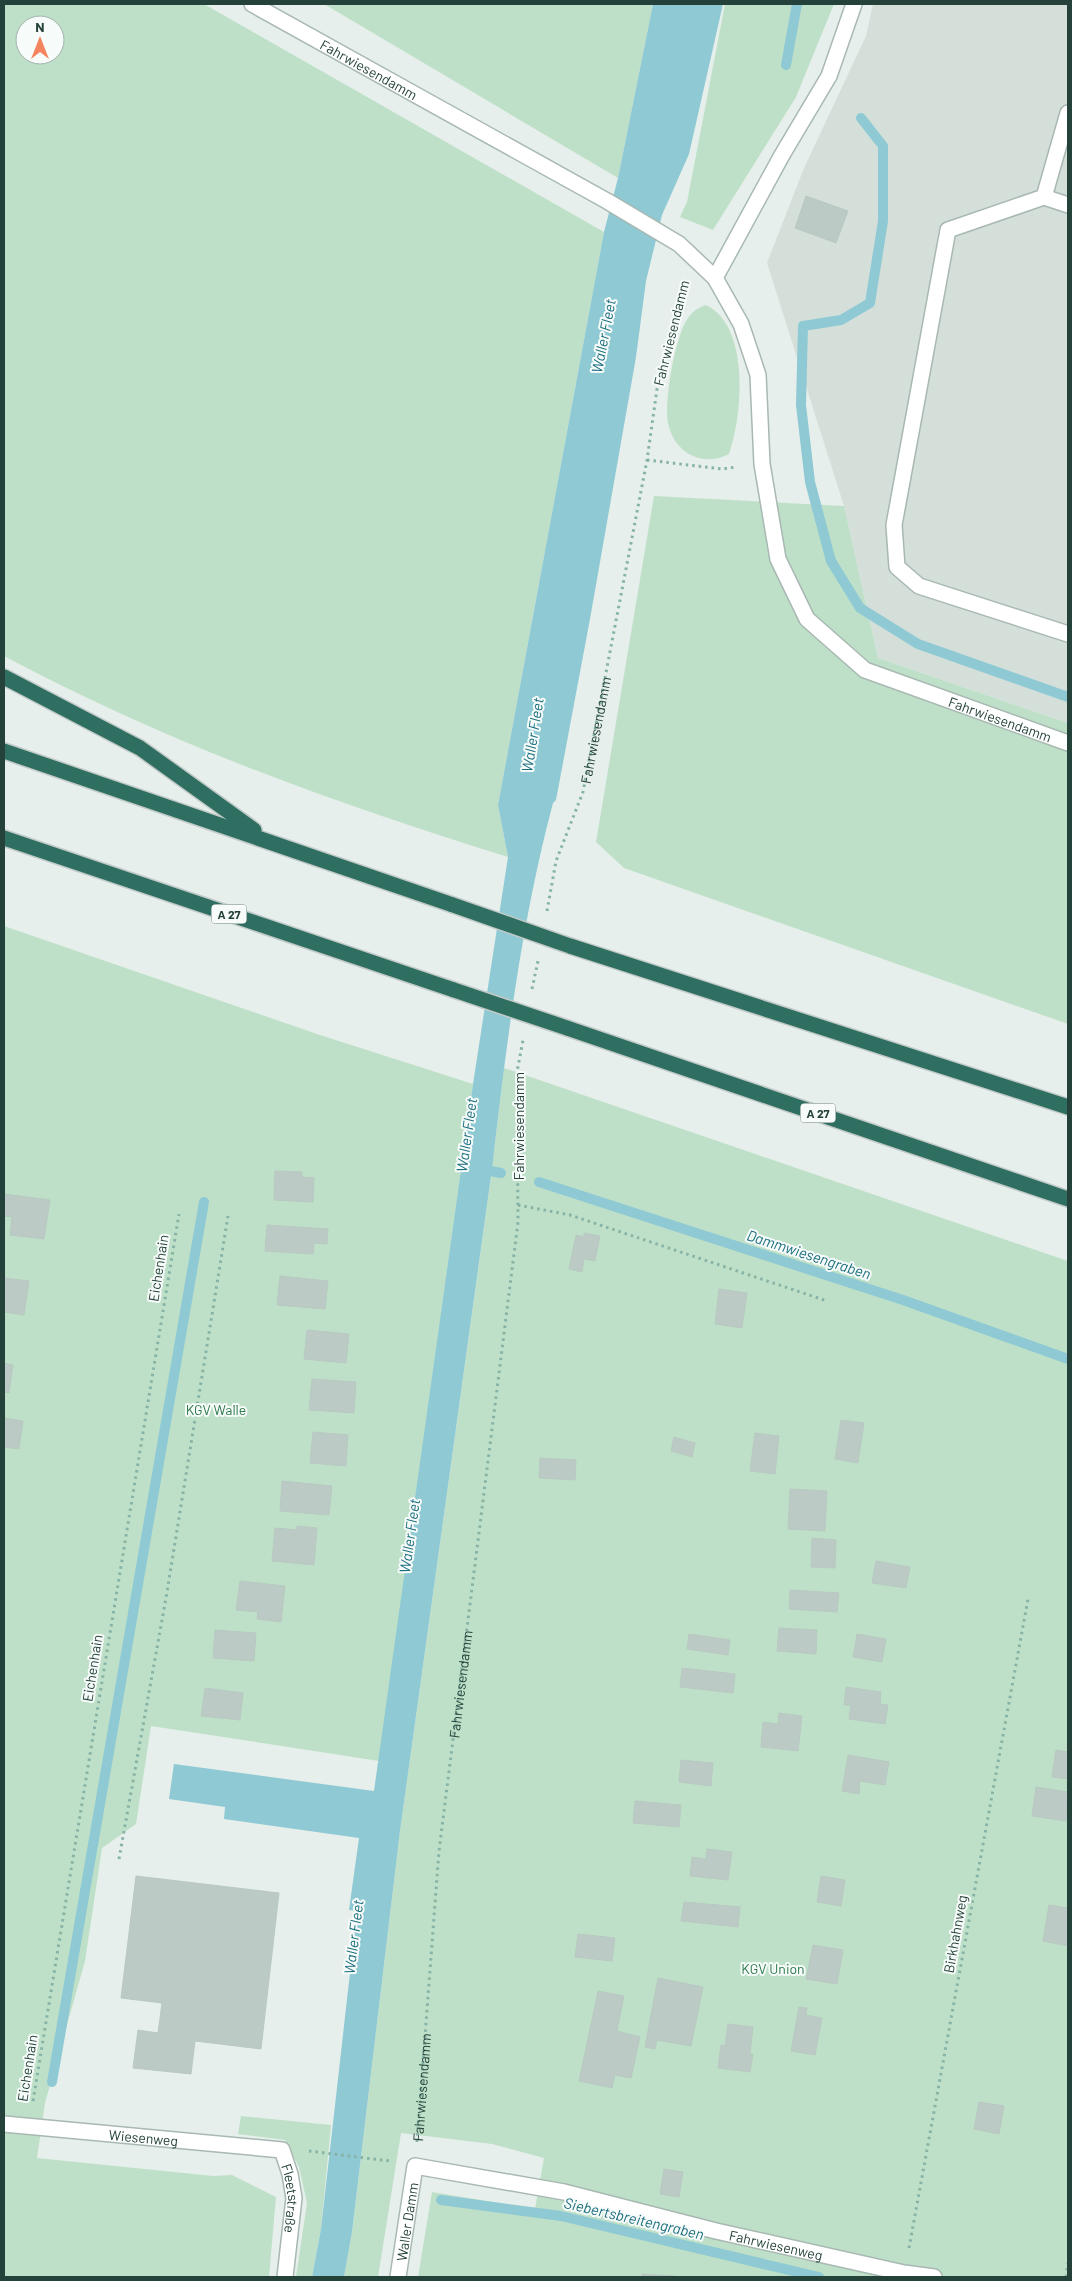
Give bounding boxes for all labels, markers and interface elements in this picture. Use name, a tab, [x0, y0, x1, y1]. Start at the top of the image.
north arrow	[15, 15, 65, 65]
text: N	[35, 18, 45, 35]
street label: Fahrwiesendamm	[318, 35, 421, 103]
street label: Fahrwiesendamm	[650, 278, 692, 388]
water label: Waller Fleet	[587, 297, 619, 375]
street label: Fahrwiesendamm	[576, 675, 614, 785]
street label: Fahrwiesendamm	[946, 692, 1054, 745]
water label: Waller Fleet	[517, 696, 547, 773]
road number: A 27	[212, 904, 246, 924]
street label: Fahrwiesendamm	[510, 1072, 527, 1180]
water label: Waller Fleet	[452, 1096, 480, 1173]
road number: A 27	[800, 1104, 836, 1122]
water label: Dammwiesengraben	[745, 1225, 873, 1283]
street label: Eichenhain	[144, 1233, 172, 1303]
park label: KGV Walle	[186, 1401, 246, 1418]
water label: Waller Fleet	[395, 1497, 423, 1574]
street label: Fahrwiesendamm	[445, 1629, 475, 1739]
street label: Eichenhain	[78, 1633, 106, 1703]
street label: Birkhahnweg	[940, 1894, 970, 1974]
water label: Waller Fleet	[339, 1898, 367, 1975]
park label: KGV Union	[741, 1960, 805, 1977]
street label: Fahrwiesendamm	[409, 2032, 434, 2142]
street label: Eichenhain	[13, 2033, 41, 2103]
street label: Wiesenweg	[108, 2125, 179, 2149]
street label: Fleetstraße	[279, 2161, 303, 2234]
street label: Waller Damm	[392, 2181, 421, 2262]
water label: Siebertsbreitengraben	[562, 2193, 706, 2243]
street label: Fahrwiesenweg	[728, 2226, 824, 2263]

